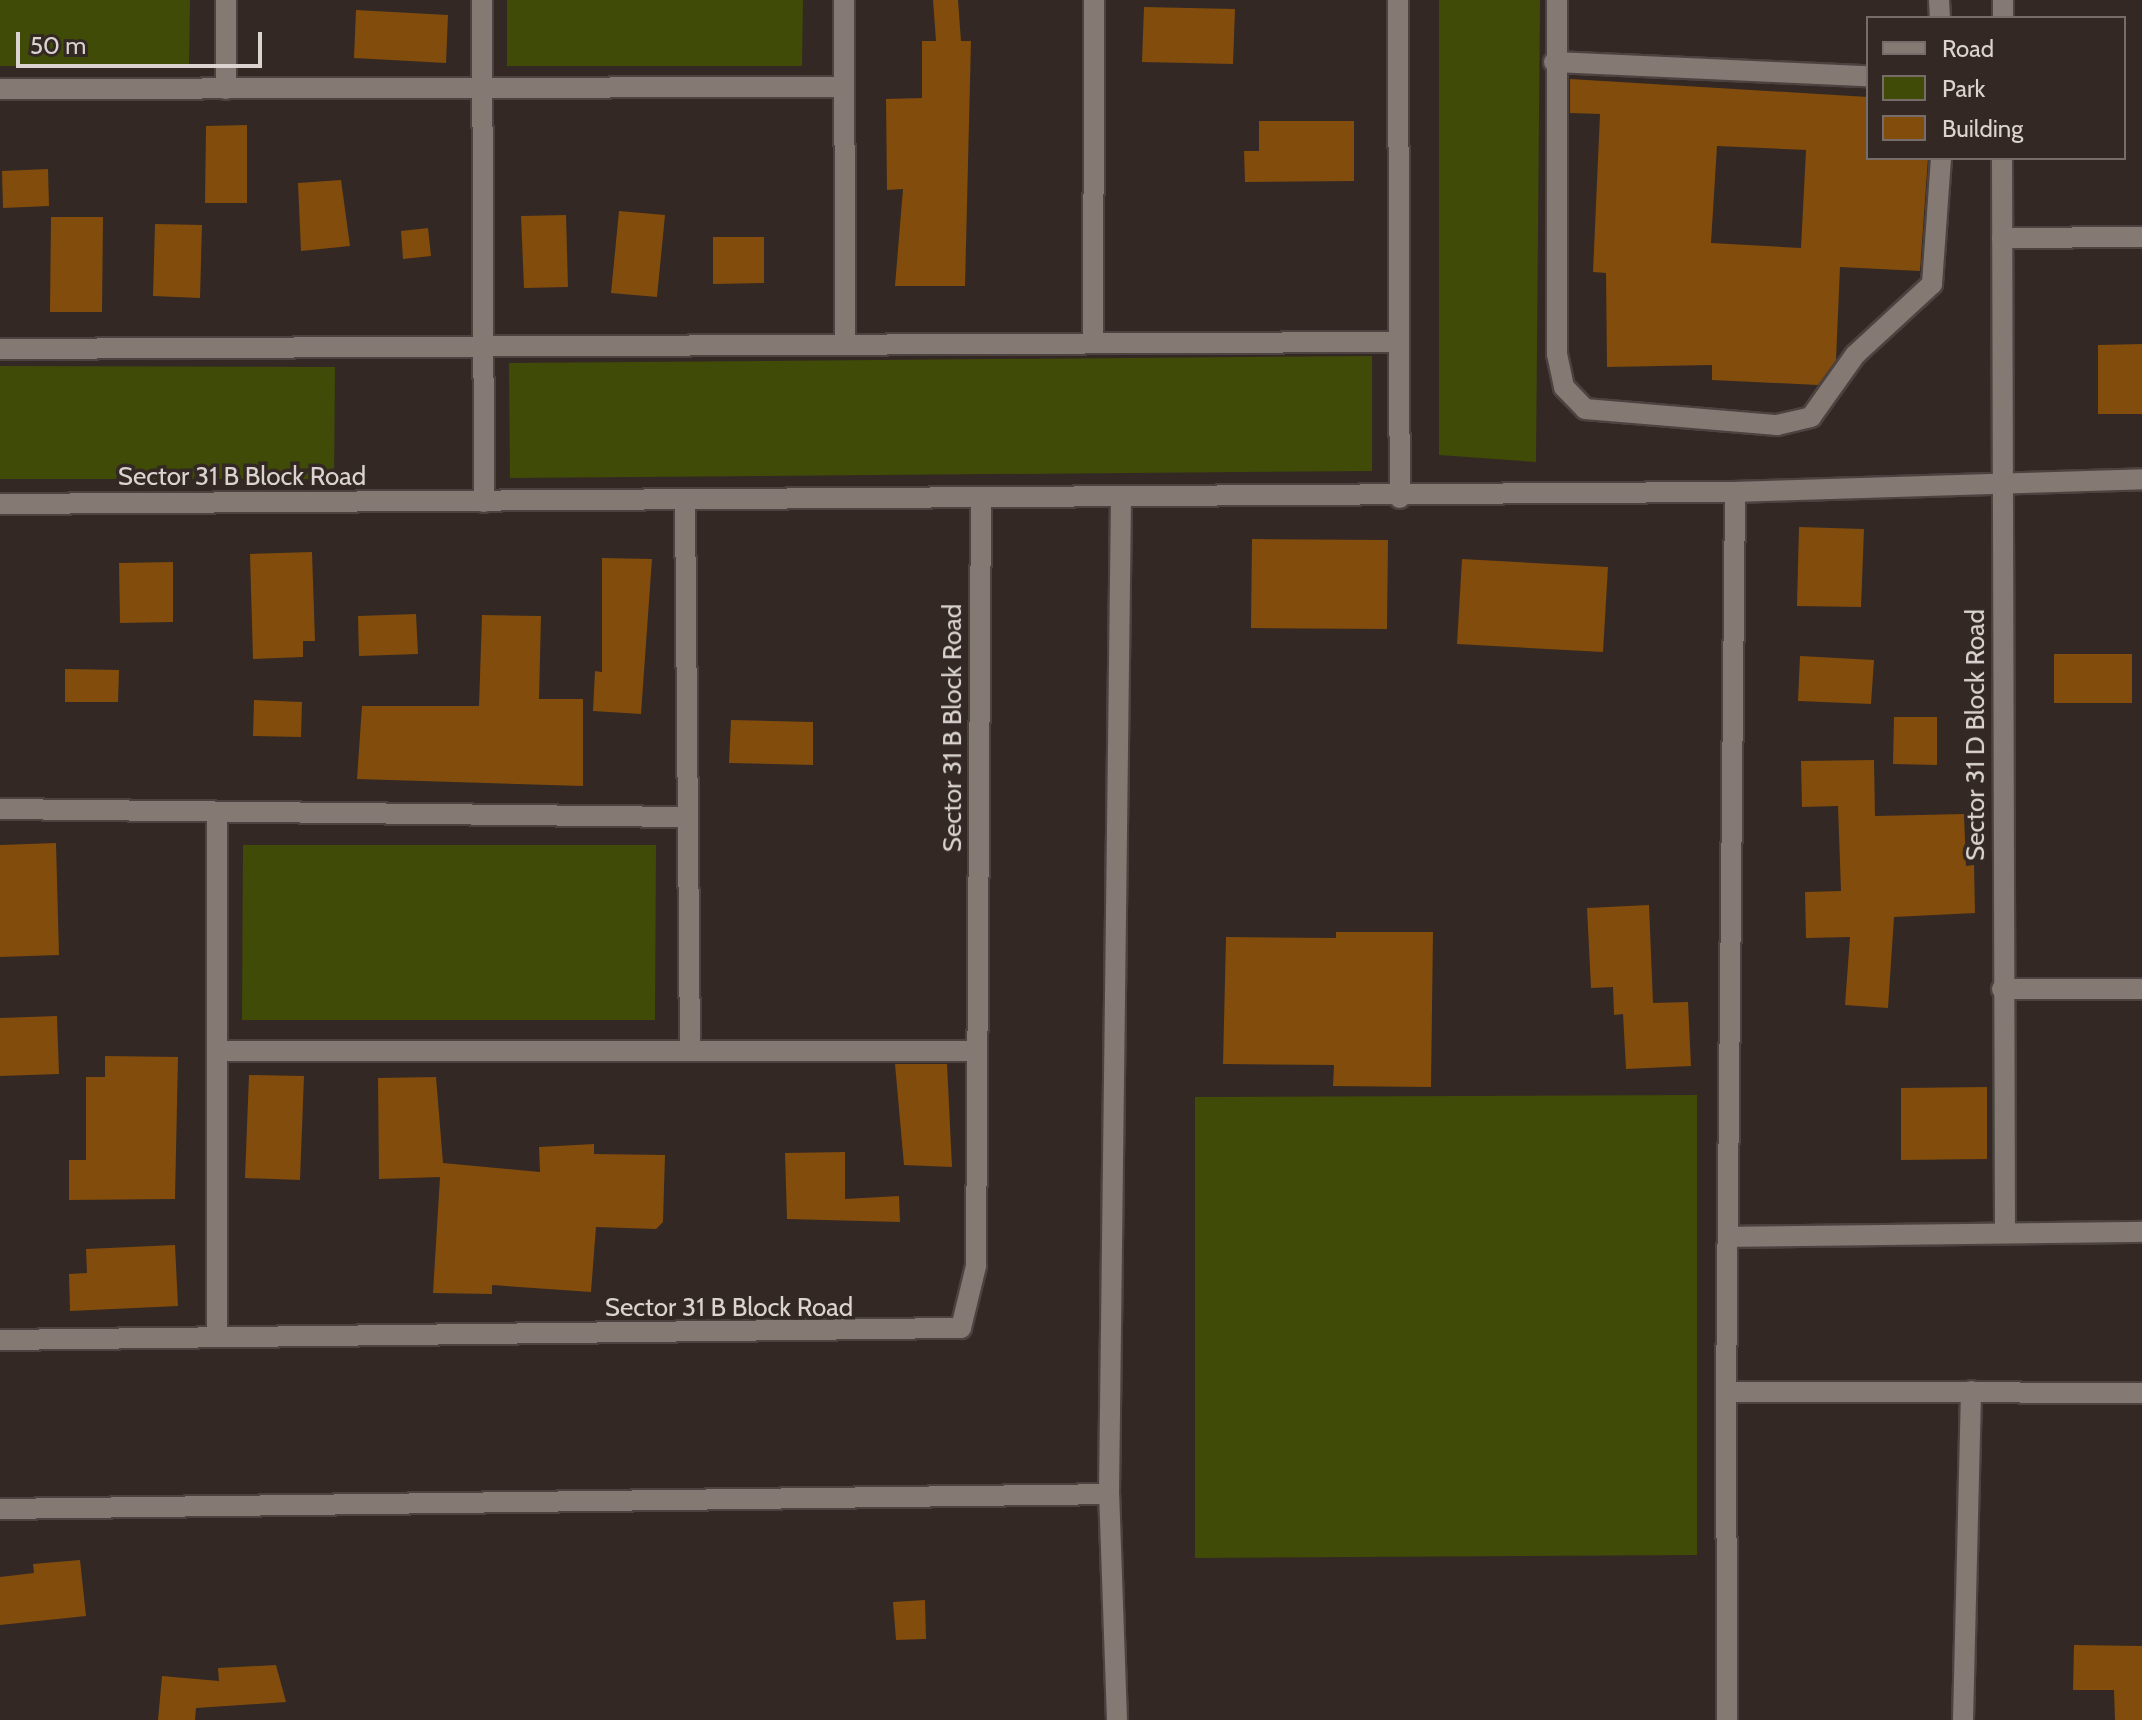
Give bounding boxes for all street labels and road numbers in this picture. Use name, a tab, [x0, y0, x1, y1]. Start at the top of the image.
street label: Sector 31 B Block Road	[118, 461, 366, 493]
street label: Sector 31 B Block Road	[937, 604, 969, 852]
street label: Sector 31 D Block Road	[1960, 609, 1992, 861]
street label: Sector 31 B Block Road	[605, 1292, 853, 1324]

